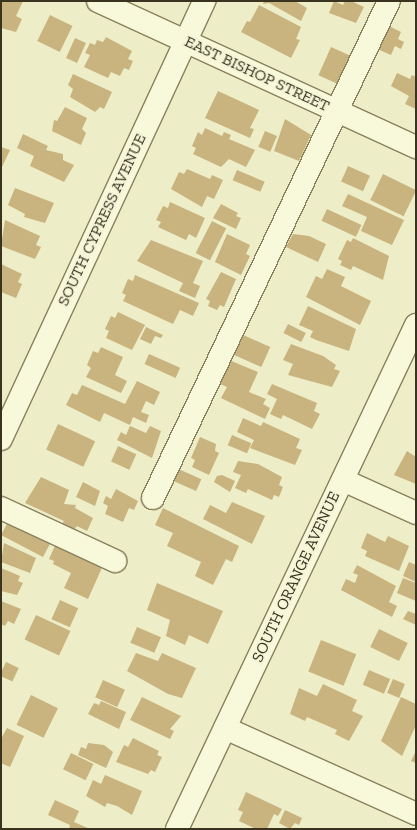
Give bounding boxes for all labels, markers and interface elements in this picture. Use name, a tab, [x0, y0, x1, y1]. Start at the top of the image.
street label: EAST BISHOP STREET	[181, 32, 333, 116]
street label: SOUTH CYPRESS AVENUE	[54, 131, 150, 309]
street label: SOUTH ORANGE AVENUE	[248, 489, 344, 665]

